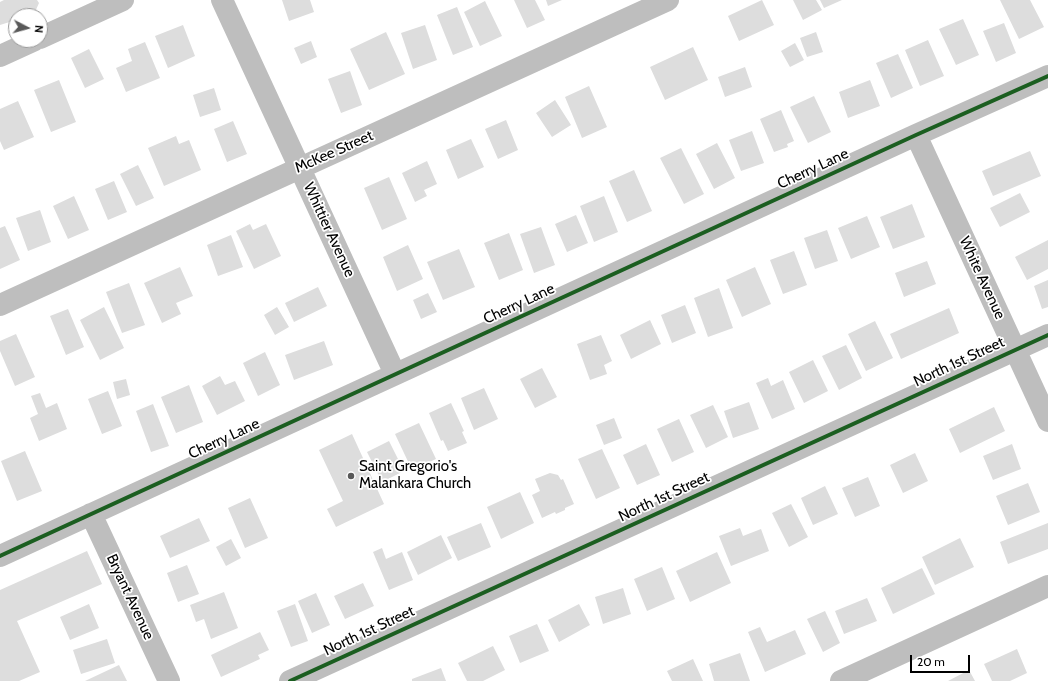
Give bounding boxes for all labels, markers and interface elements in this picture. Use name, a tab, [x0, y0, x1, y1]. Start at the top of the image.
north arrow	[8, 8, 48, 48]
text: N	[32, 25, 46, 34]
street label: McKee Street	[292, 127, 376, 177]
street label: Cherry Lane	[775, 145, 851, 193]
street label: Whittier Avenue	[299, 180, 359, 280]
street label: White Avenue	[955, 234, 1009, 322]
street label: Cherry Lane	[481, 280, 557, 328]
street label: North 1st Street	[911, 333, 1007, 391]
street label: Cherry Lane	[186, 415, 262, 463]
place label: Saint Gregorio's Malankara Church	[359, 458, 471, 493]
street label: North 1st Street	[616, 468, 712, 526]
marker: Saint Gregorio's Malankara Church	[346, 471, 356, 481]
street label: Bryant Avenue	[102, 551, 158, 643]
street label: North 1st Street	[321, 602, 417, 660]
scale bar	[912, 647, 972, 673]
text: 20 m	[917, 654, 945, 669]

